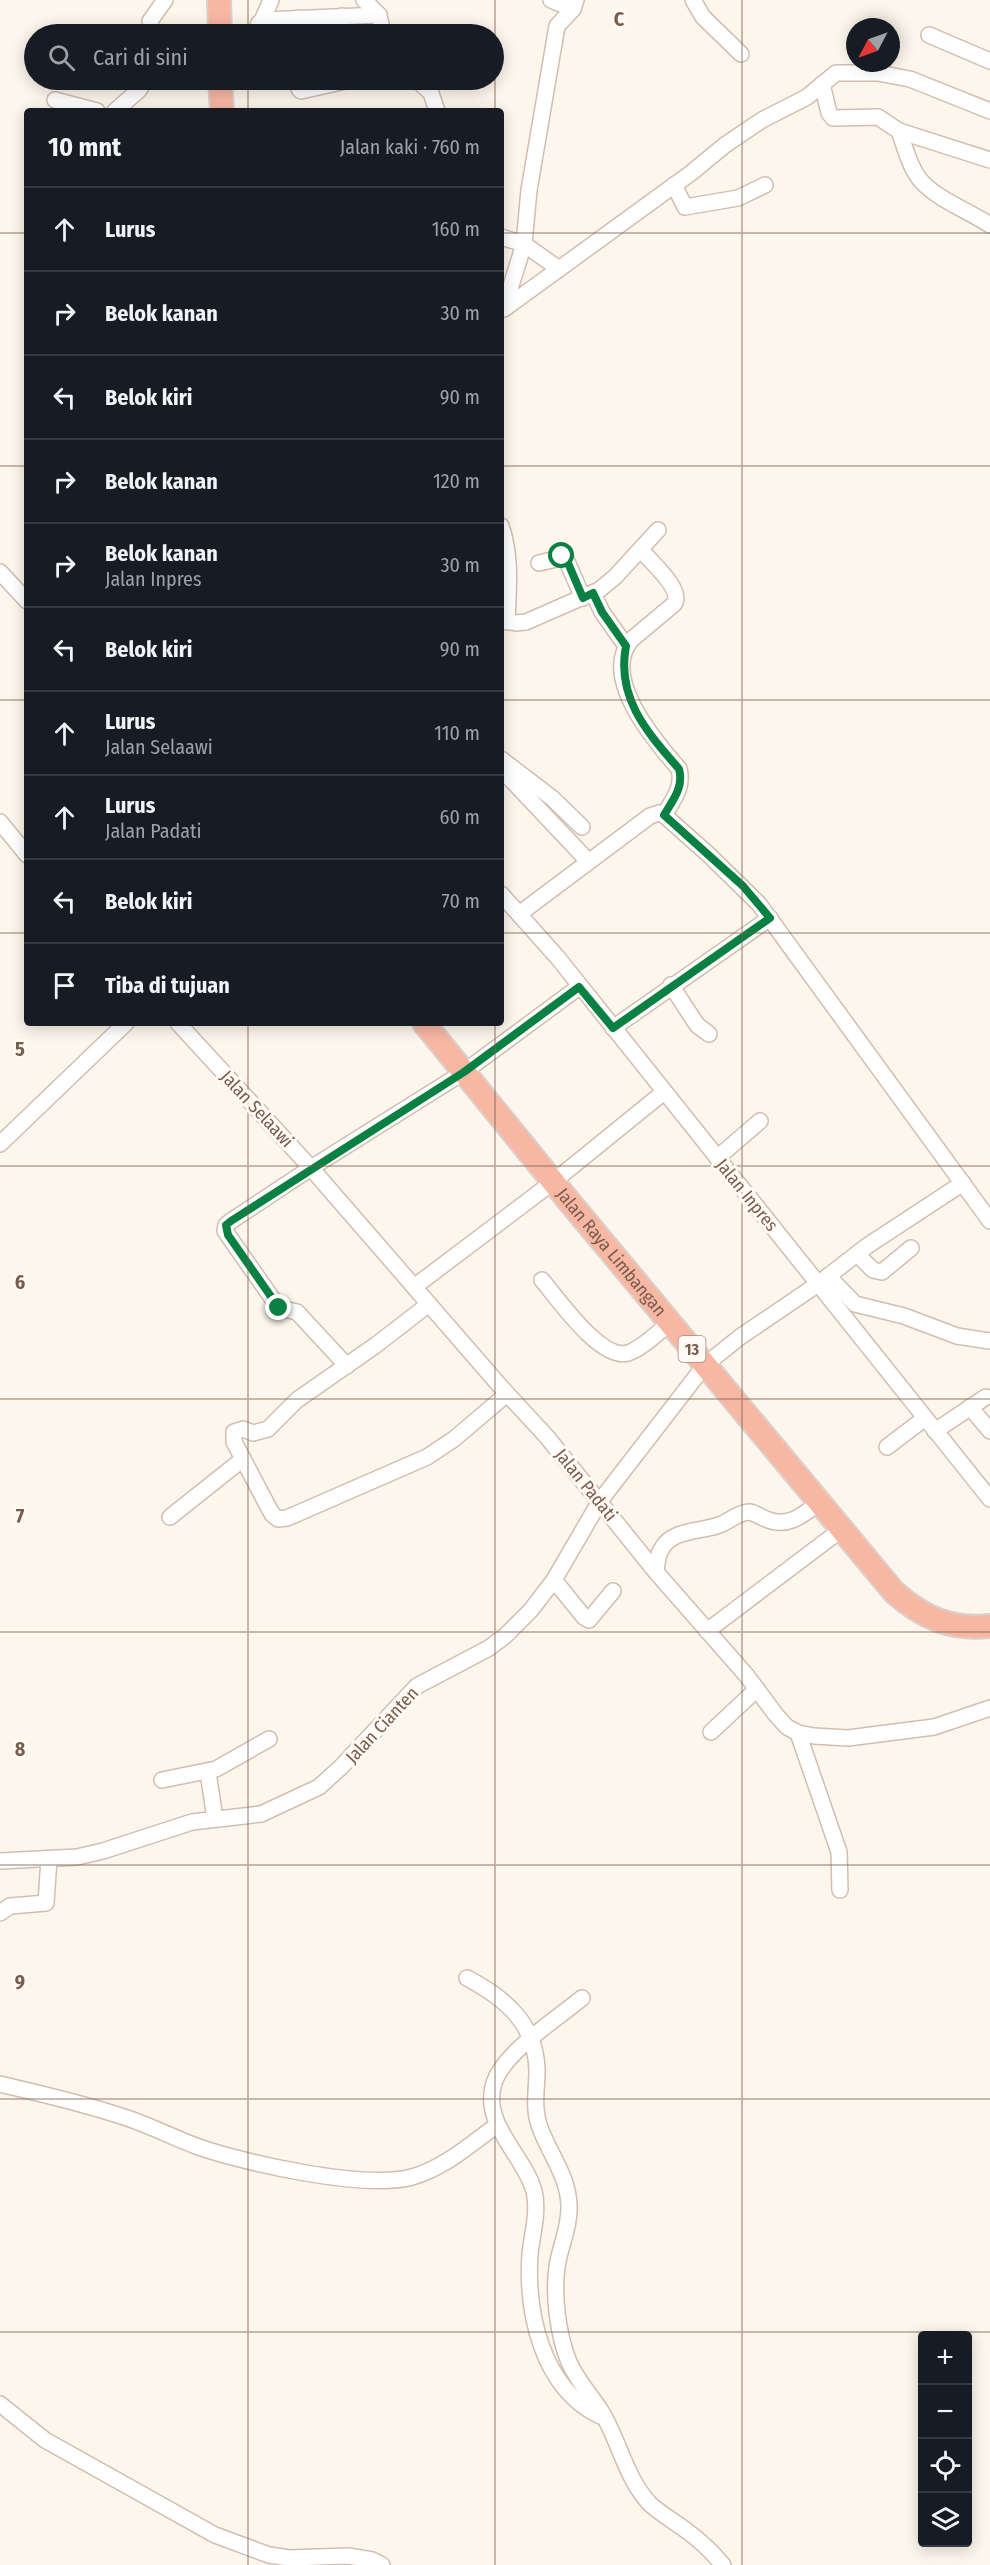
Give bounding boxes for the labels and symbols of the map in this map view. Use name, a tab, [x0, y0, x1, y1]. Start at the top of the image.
text: C	[614, 7, 625, 31]
north arrow	[846, 18, 900, 72]
route start	[548, 542, 574, 568]
text: 5	[15, 1037, 25, 1061]
street label: Jalan Selaawi	[216, 1066, 298, 1152]
street label: Jalan Inpres	[711, 1154, 783, 1236]
street label: Jalan Raya Limbangan	[552, 1183, 671, 1321]
text: 6	[15, 1270, 25, 1294]
route end	[265, 1294, 291, 1320]
road number: 13	[678, 1336, 706, 1362]
street label: Jalan Padati	[550, 1444, 622, 1526]
text: 7	[16, 1504, 25, 1528]
street label: Jalan Cianten	[341, 1682, 423, 1768]
text: 8	[15, 1737, 26, 1761]
text: 9	[15, 1970, 25, 1994]

